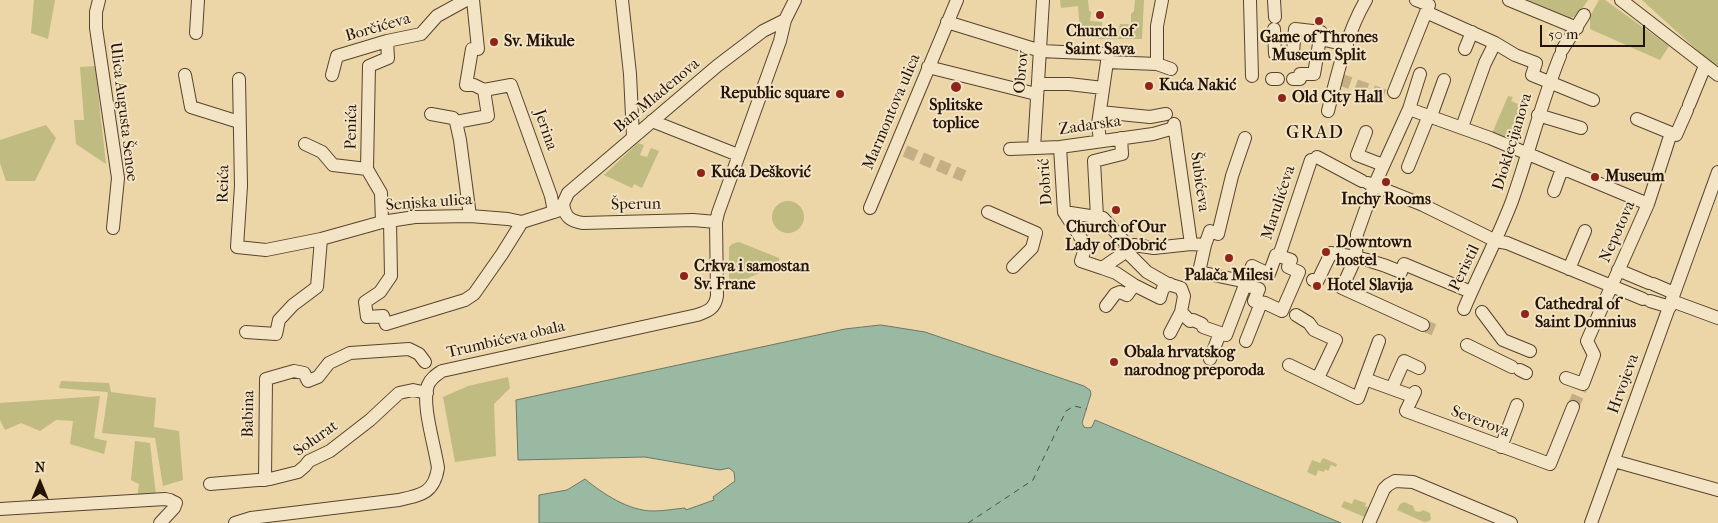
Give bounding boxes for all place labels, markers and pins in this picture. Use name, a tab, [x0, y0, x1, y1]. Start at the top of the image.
marker: Church of Saint Sava	[1094, 9, 1106, 21]
marker: Game of Thrones Museum Split	[1313, 15, 1325, 27]
place label: Church of Saint Sava	[1065, 22, 1135, 60]
place label: Game of Thrones Museum Split	[1260, 28, 1378, 66]
place label: Sv. Mikule	[504, 32, 575, 52]
marker: Sv. Mikule	[488, 36, 500, 48]
place label: Kuća Nakić	[1159, 76, 1236, 96]
marker: Splitske toplice	[949, 80, 963, 94]
marker: Kuća Nakić	[1143, 80, 1155, 92]
place label: Republic square	[720, 84, 830, 104]
marker: Republic square	[834, 88, 846, 100]
place label: Old City Hall	[1292, 88, 1383, 108]
marker: Old City Hall	[1276, 92, 1288, 104]
place label: Splitske toplice	[929, 96, 983, 134]
place label: Kuća Dešković	[711, 163, 811, 183]
marker: Kuća Dešković	[695, 167, 707, 179]
place label: Museum	[1605, 167, 1665, 187]
marker: Museum	[1589, 171, 1601, 183]
marker: Inchy Rooms	[1380, 176, 1392, 188]
place label: Inchy Rooms	[1341, 190, 1431, 210]
marker: Church of Our Lady of Dobrić	[1110, 204, 1122, 216]
place label: Church of Our Lady of Dobrić	[1065, 218, 1167, 256]
place label: Downtown hostel	[1336, 233, 1412, 271]
marker: Downtown hostel	[1320, 246, 1332, 258]
marker: Palača Milesi	[1223, 252, 1235, 264]
place label: Crkva i samostan Sv. Frane	[694, 257, 809, 295]
place label: Palača Milesi	[1185, 266, 1273, 286]
marker: Crkva i samostan Sv. Frane	[678, 270, 690, 282]
place label: Hotel Slavija	[1327, 276, 1413, 296]
marker: Hotel Slavija	[1311, 280, 1323, 292]
place label: Cathedral of Saint Domnius	[1535, 295, 1636, 333]
marker: Cathedral of Saint Domnius	[1519, 308, 1531, 320]
place label: Obala hrvatskog narodnog preporoda	[1124, 343, 1264, 381]
marker: Obala hrvatskog narodnog preporoda	[1108, 356, 1120, 368]

